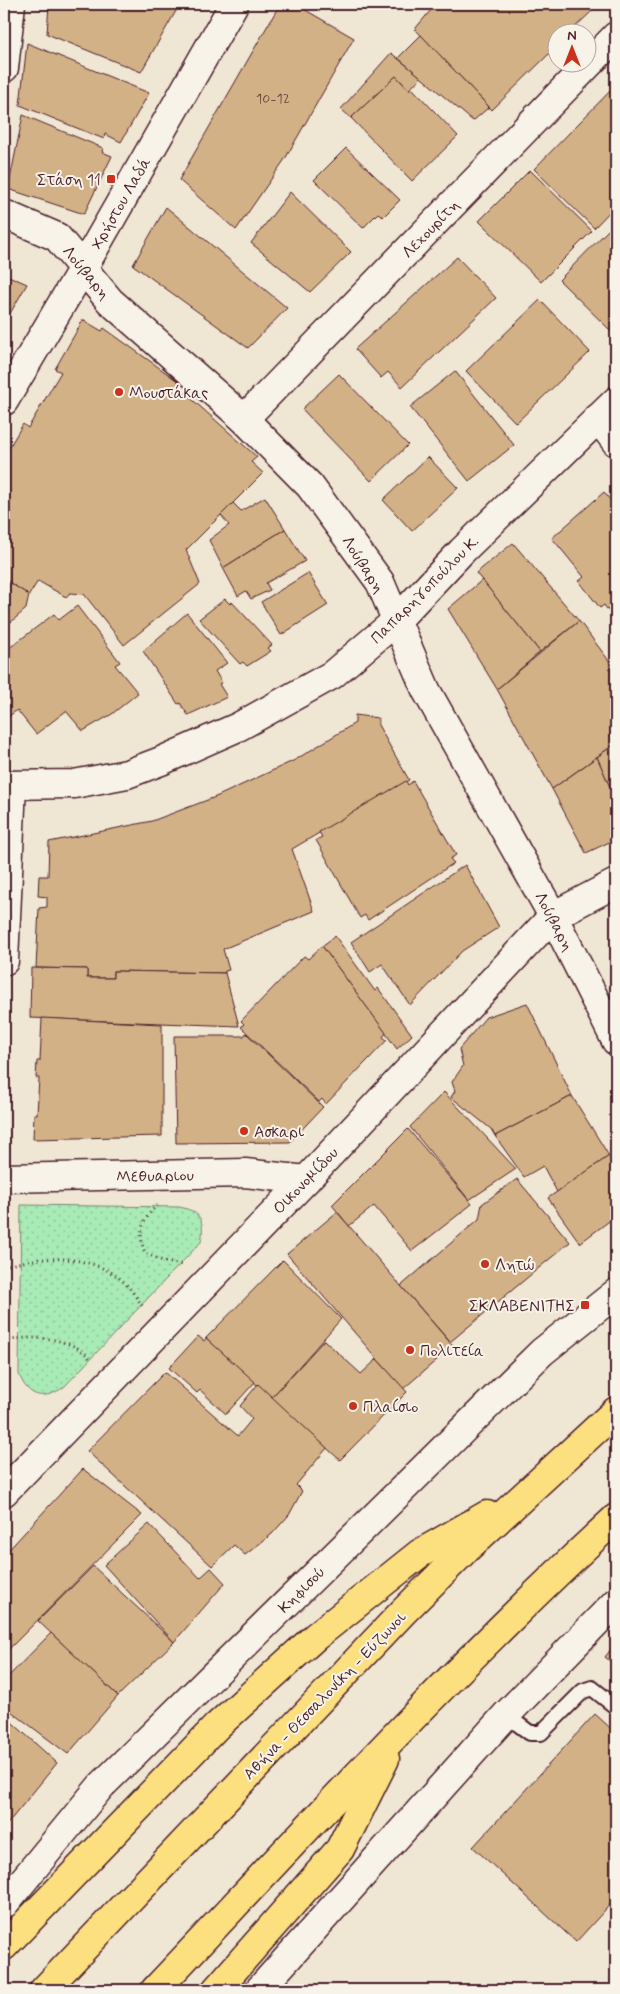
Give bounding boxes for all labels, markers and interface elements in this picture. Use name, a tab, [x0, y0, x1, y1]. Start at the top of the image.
north arrow	[548, 22, 598, 72]
text: N	[567, 27, 577, 45]
house number: 10-12	[256, 90, 290, 108]
street label: Χρήστου Λαδά	[86, 154, 156, 254]
place label: Στάση 11	[37, 170, 101, 191]
marker: Στάση 11	[105, 173, 117, 185]
street label: Λεχουρίτη	[398, 195, 465, 263]
street label: Λούβαρη	[57, 242, 115, 304]
place label: Μουστάκας	[129, 383, 208, 404]
marker: Μουστάκας	[113, 386, 125, 398]
street label: Παπαρηγοπούλου Κ.	[366, 531, 484, 649]
street label: Λούβαρη	[336, 532, 389, 598]
street label: Λούβαρη	[529, 888, 578, 955]
place label: Ασκαρι	[254, 1122, 304, 1143]
marker: Ασκαρι	[238, 1125, 250, 1137]
street label: Οικονομίδου	[269, 1143, 343, 1219]
street label: Μεθυαριου	[116, 1165, 194, 1188]
place label: Λητώ	[495, 1255, 535, 1276]
marker: Λητώ	[479, 1258, 491, 1270]
place label: ΣΚΛΑΒΕΝΙΤΗΣ	[469, 1296, 575, 1317]
marker: ΣΚΛΑΒΕΝΙΤΗΣ	[579, 1299, 591, 1311]
place label: Πολιτεία	[420, 1341, 484, 1362]
marker: Πολιτεία	[404, 1344, 416, 1356]
place label: Πλαίσιο	[363, 1397, 418, 1418]
marker: Πλαίσιο	[347, 1400, 359, 1412]
street label: Κηφισού	[274, 1562, 330, 1618]
street label: Αθήνα - Θεσσαλονίκη - Εύζωνοι	[239, 1607, 411, 1785]

